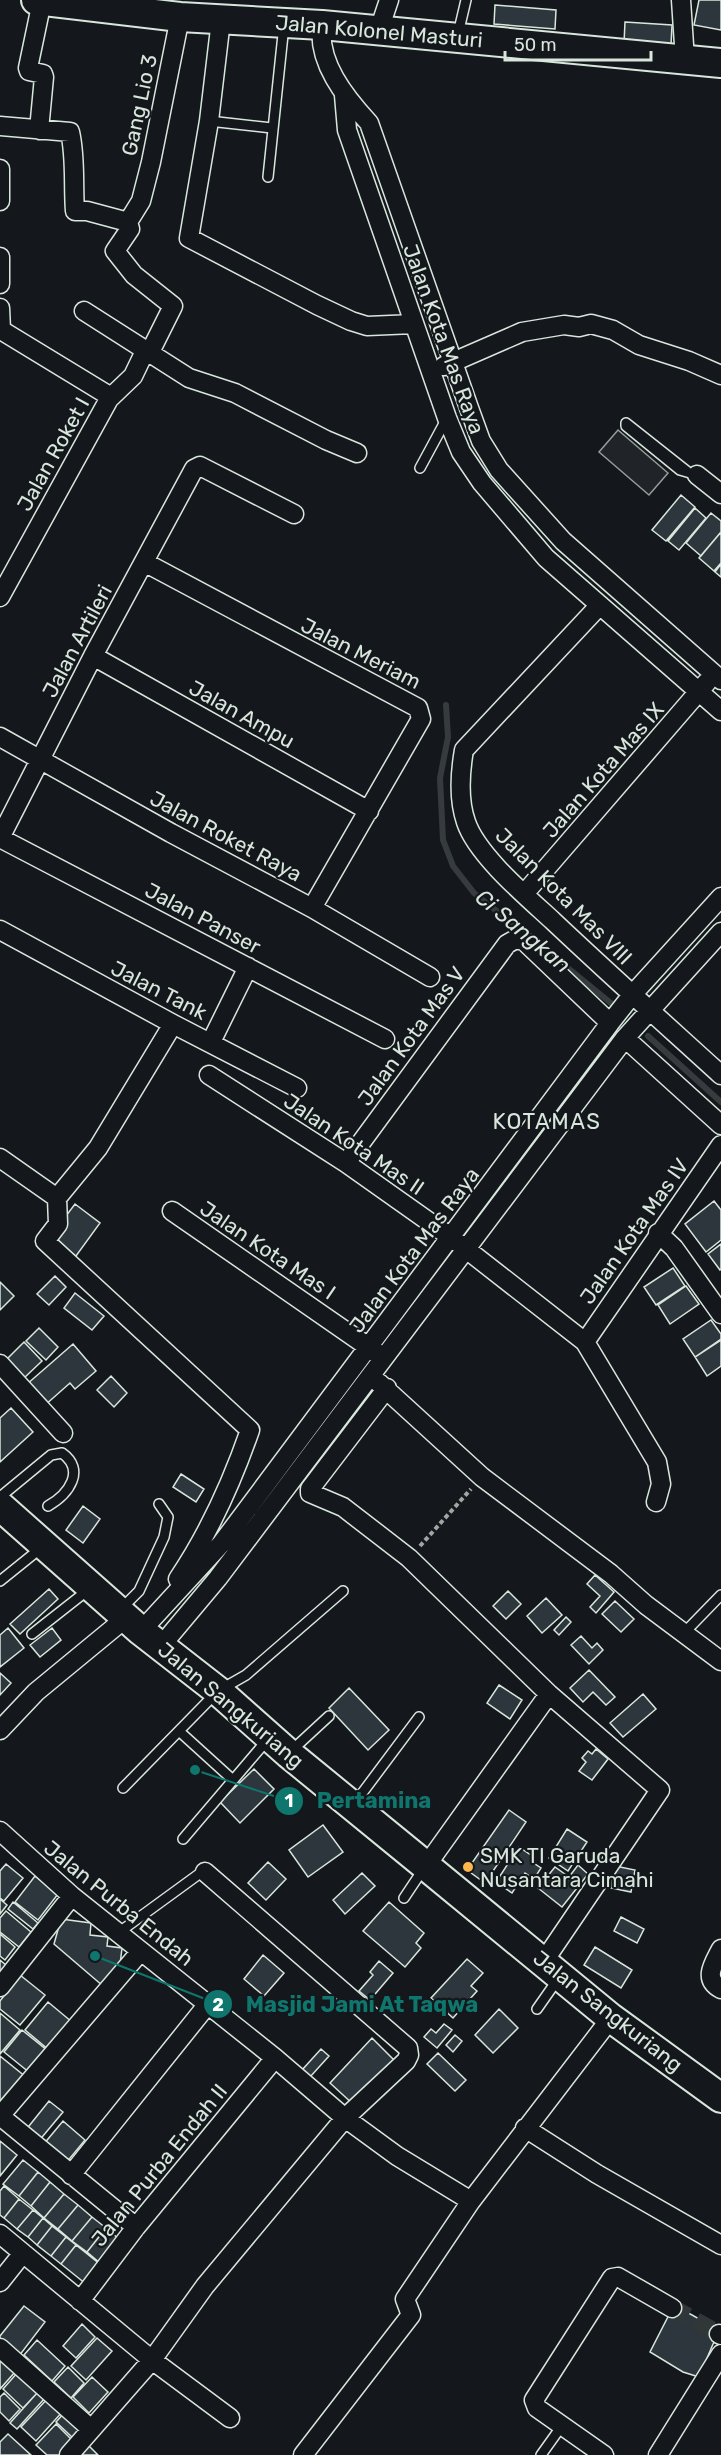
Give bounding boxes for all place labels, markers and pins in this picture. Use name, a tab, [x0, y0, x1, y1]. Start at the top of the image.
callout: Pertamina	[274, 1781, 443, 1821]
place label: SMK TI Garuda Nusantara Cimahi	[480, 1843, 654, 1892]
marker: SMK TI Garuda Nusantara Cimahi	[461, 1860, 475, 1874]
callout: Masjid Jami At Taqwa	[203, 1984, 491, 2024]

